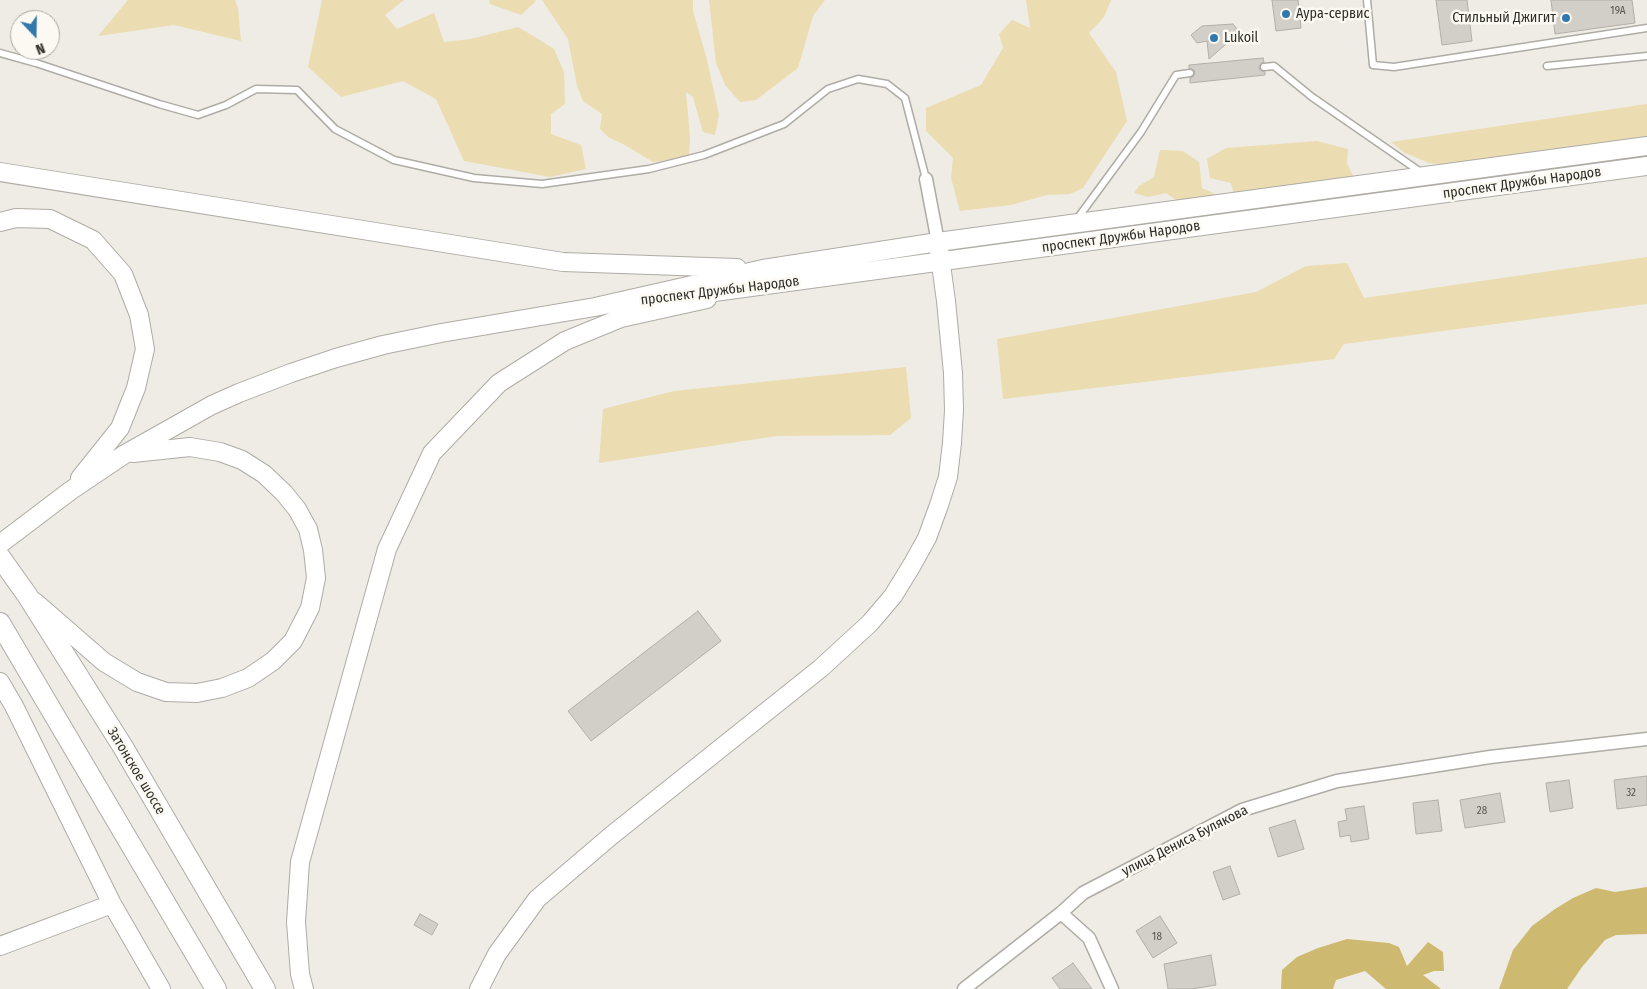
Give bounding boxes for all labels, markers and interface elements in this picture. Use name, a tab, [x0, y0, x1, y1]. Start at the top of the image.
house number: 19А	[1610, 4, 1626, 18]
place label: Аура-сервис	[1296, 6, 1369, 22]
marker: Аура-сервис	[1280, 8, 1292, 20]
north arrow	[10, 10, 60, 60]
place label: Стильный Джигит	[1452, 10, 1556, 26]
marker: Стильный Джигит	[1560, 12, 1572, 24]
place label: Lukoil	[1224, 30, 1258, 46]
marker: Lukoil	[1208, 32, 1220, 44]
text: N	[33, 39, 47, 58]
street label: проспект Дружбы Народов	[1442, 164, 1602, 202]
street label: проспект Дружбы Народов	[1041, 218, 1201, 256]
street label: проспект Дружбы Народов	[640, 273, 800, 309]
street label: Затонское шоссе	[103, 724, 169, 818]
house number: 32	[1626, 786, 1636, 800]
street label: улица Дениса Булякова	[1119, 802, 1251, 880]
house number: 28	[1477, 804, 1487, 818]
house number: 18	[1152, 930, 1162, 944]

